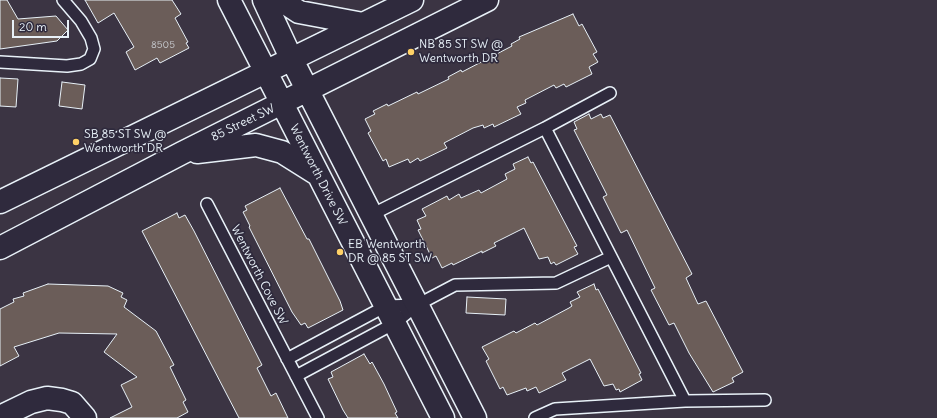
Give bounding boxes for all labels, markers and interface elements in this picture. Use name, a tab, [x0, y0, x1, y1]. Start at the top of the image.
scale bar	[14, 12, 71, 38]
text: 20 m	[19, 19, 47, 34]
place label: NB 85 ST SW @ Wentworth DR	[419, 38, 503, 66]
house number: 8505	[151, 39, 175, 51]
marker: NB 85 ST SW @ Wentworth DR	[406, 47, 416, 57]
street label: 85 Street SW	[209, 101, 277, 145]
street label: Wentworth Drive SW	[286, 122, 350, 228]
place label: SB 85 ST SW @ Wentworth DR	[84, 128, 166, 156]
marker: SB 85 ST SW @ Wentworth DR	[71, 137, 81, 147]
street label: Wentworth Cove SW	[228, 223, 290, 327]
place label: EB Wentworth DR @ 85 ST SW	[348, 238, 432, 266]
marker: EB Wentworth DR @ 85 ST SW	[335, 247, 345, 257]

